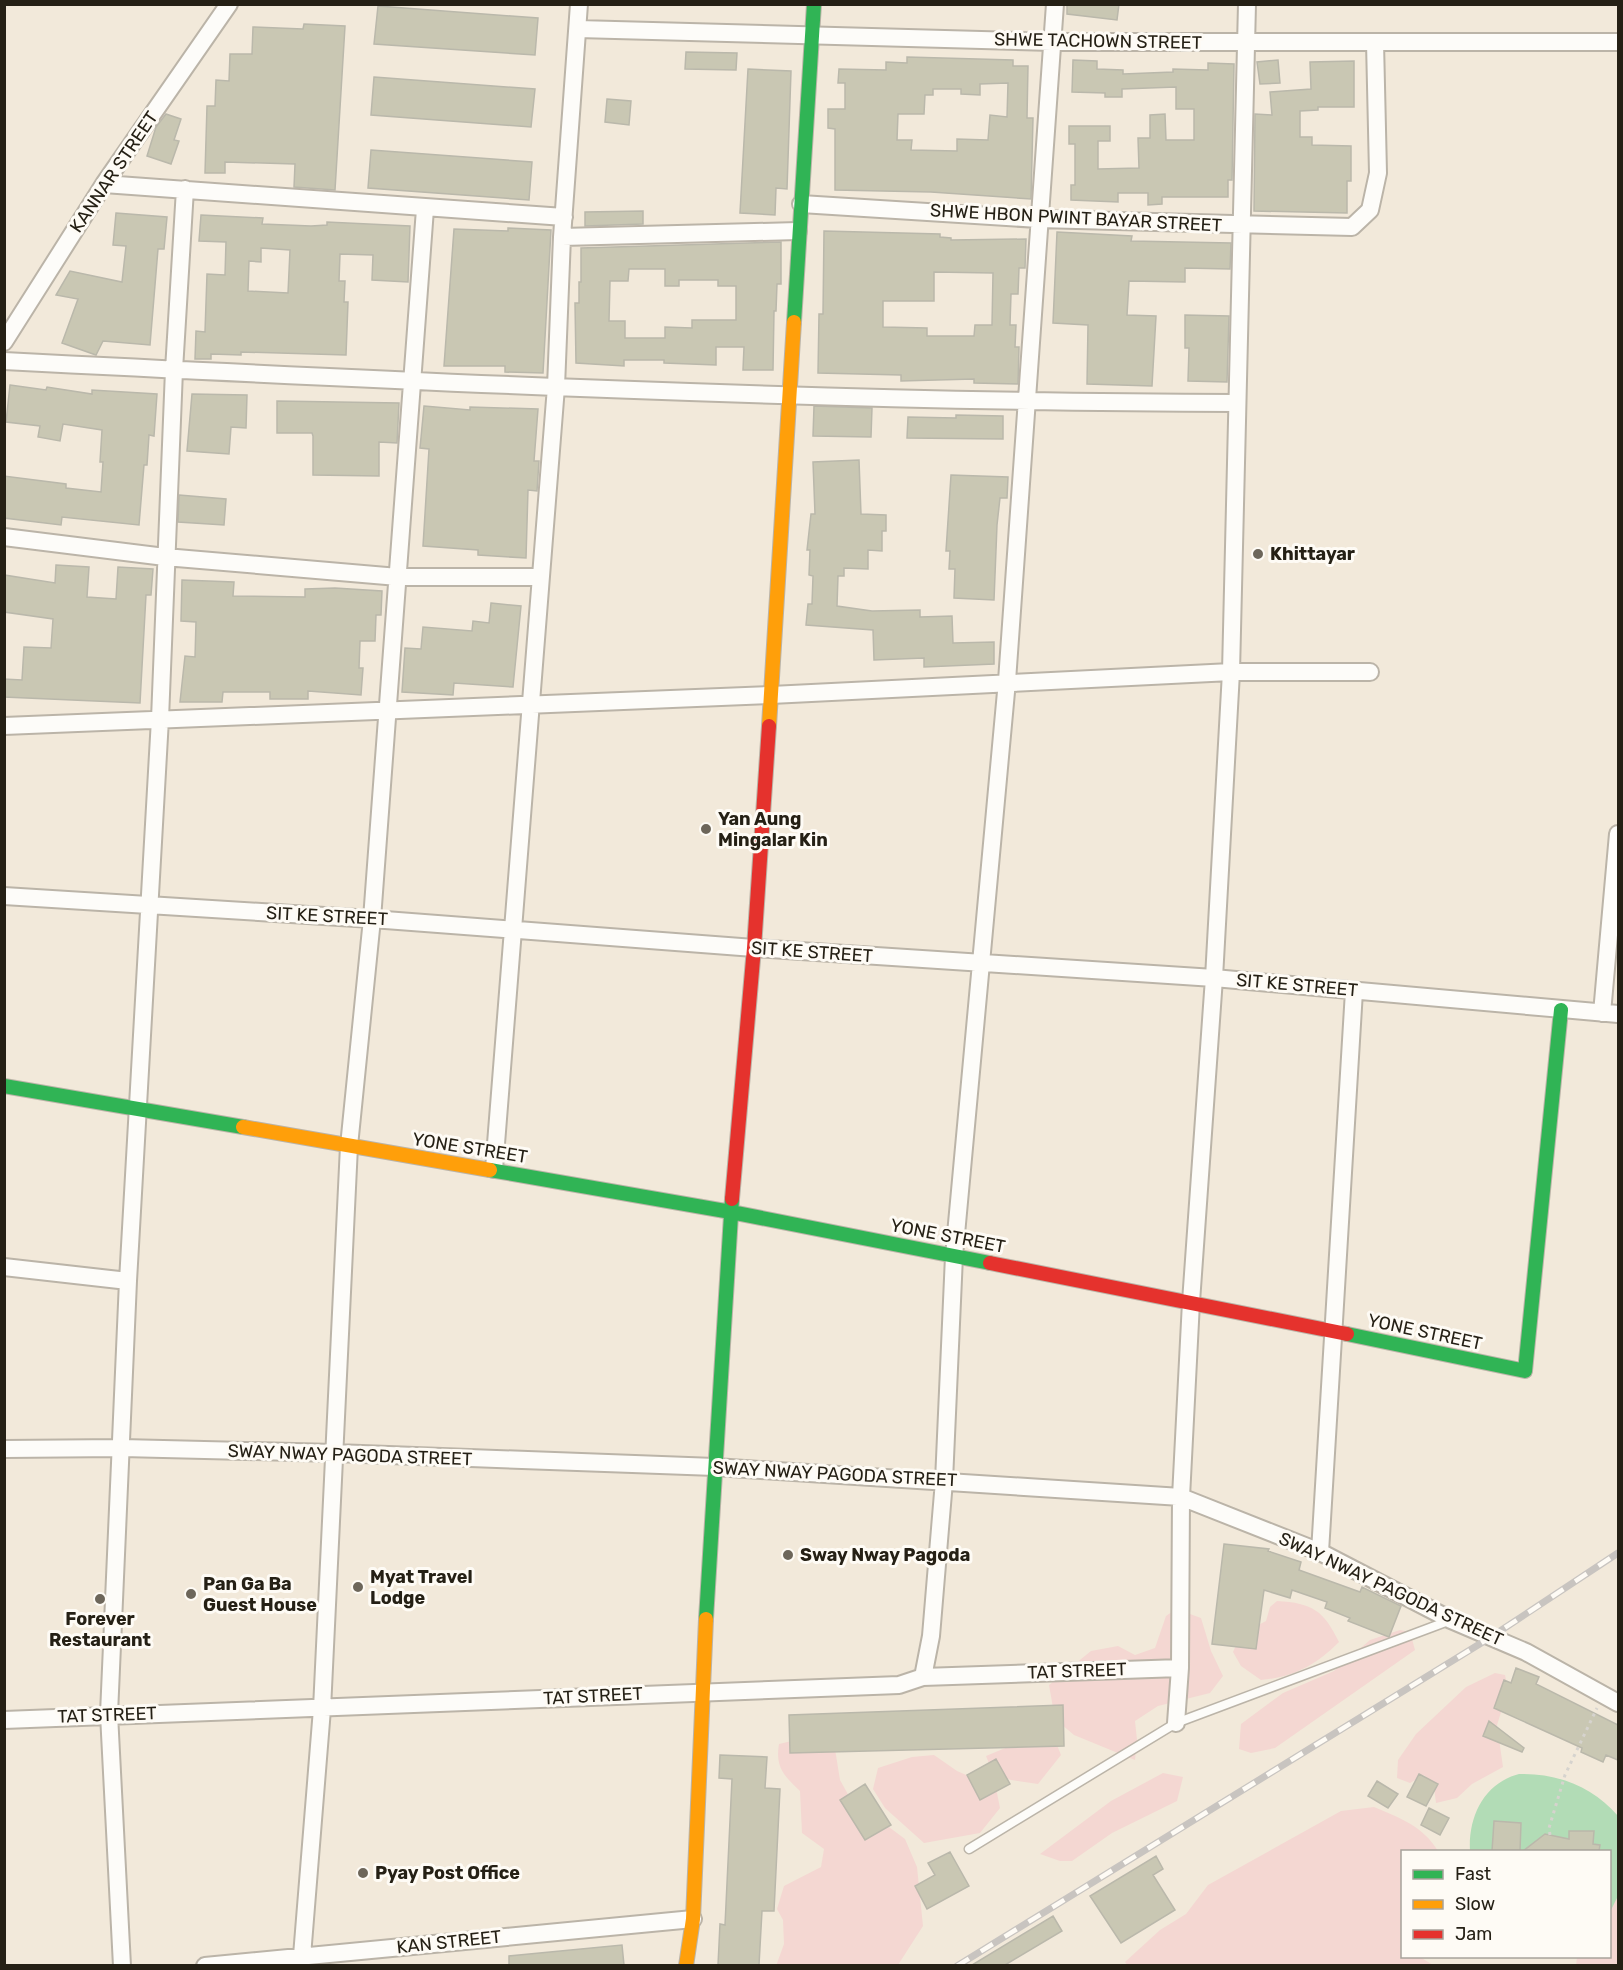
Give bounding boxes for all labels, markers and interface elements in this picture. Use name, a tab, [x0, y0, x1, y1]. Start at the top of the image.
street label: SHWE TACHOWN STREET	[994, 28, 1202, 54]
street label: KANNAR STREET	[65, 107, 163, 237]
street label: SHWE HBON PWINT BAYAR STREET	[930, 199, 1222, 237]
place label: Khittayar	[1270, 543, 1355, 565]
marker: Khittayar	[1251, 547, 1265, 561]
place label: Yan Aung Mingalar Kin	[718, 808, 828, 851]
marker: Yan Aung Mingalar Kin	[699, 822, 713, 836]
street label: SIT KE STREET	[265, 902, 389, 930]
street label: SIT KE STREET	[750, 937, 874, 967]
street label: SIT KE STREET	[1235, 969, 1359, 1001]
street label: YONE STREET	[411, 1128, 529, 1168]
street label: YONE STREET	[889, 1214, 1007, 1258]
street label: YONE STREET	[1366, 1309, 1484, 1355]
street label: SWAY NWAY PAGODA STREET	[227, 1440, 473, 1470]
street label: SWAY NWAY PAGODA STREET	[712, 1457, 958, 1491]
street label: SWAY NWAY PAGODA STREET	[1275, 1527, 1507, 1651]
place label: Sway Nway Pagoda	[800, 1544, 970, 1566]
marker: Sway Nway Pagoda	[781, 1548, 795, 1562]
place label: Myat Travel Lodge	[370, 1566, 473, 1609]
place label: Pan Ga Ba Guest House	[203, 1573, 317, 1616]
marker: Myat Travel Lodge	[351, 1580, 365, 1594]
marker: Pan Ga Ba Guest House	[184, 1587, 198, 1601]
marker: Forever Restaurant	[93, 1592, 107, 1606]
place label: Forever Restaurant	[49, 1608, 151, 1651]
street label: TAT STREET	[1027, 1658, 1127, 1684]
street label: TAT STREET	[543, 1682, 643, 1710]
street label: TAT STREET	[57, 1702, 157, 1728]
legend	[1401, 1850, 1611, 1958]
place label: Pyay Post Office	[375, 1862, 520, 1884]
text: Fast	[1455, 1863, 1491, 1885]
marker: Pyay Post Office	[356, 1866, 370, 1880]
text: Slow	[1455, 1893, 1495, 1915]
text: Jam	[1455, 1923, 1492, 1945]
street label: KAN STREET	[395, 1926, 503, 1958]

